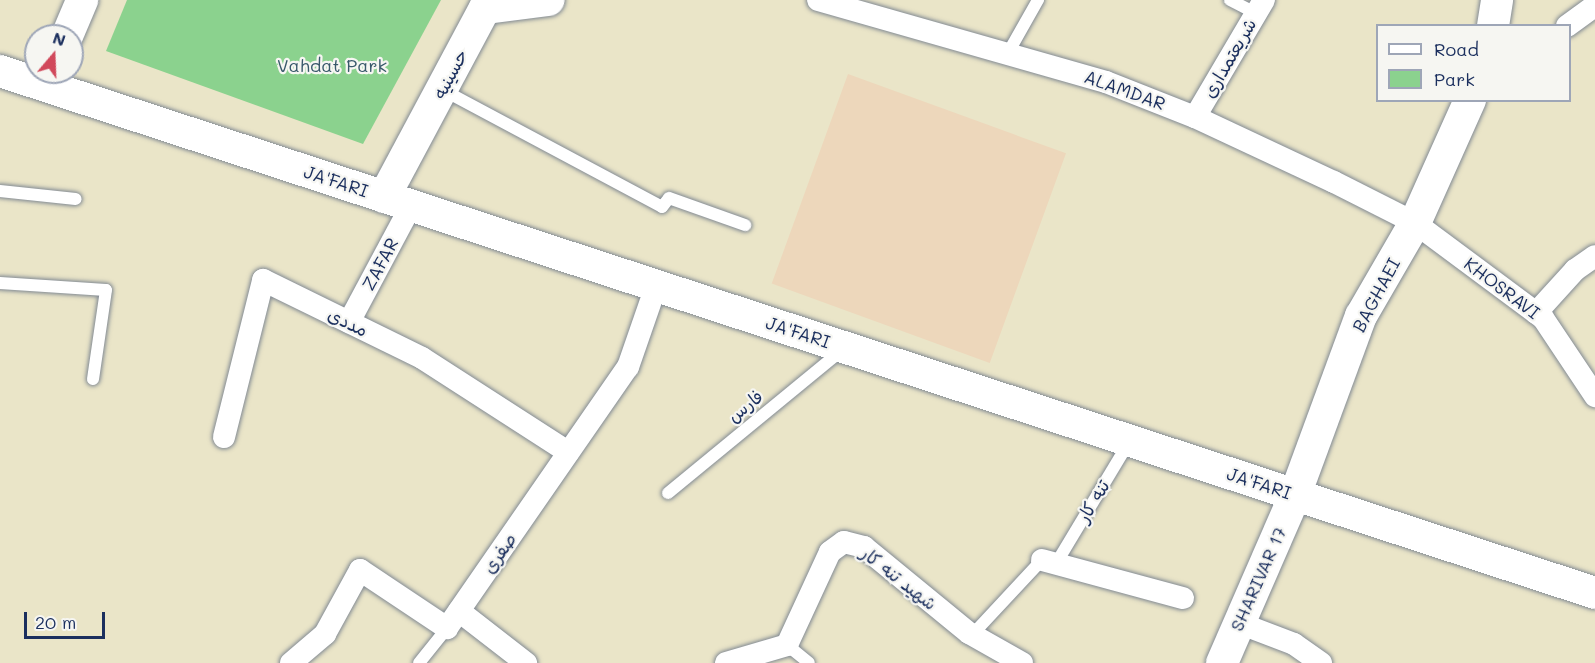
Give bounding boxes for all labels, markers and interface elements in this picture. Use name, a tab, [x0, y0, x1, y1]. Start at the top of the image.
street label: شریعتمداری	[1198, 14, 1260, 102]
north arrow	[24, 24, 84, 84]
legend	[1376, 24, 1571, 102]
text: N	[50, 26, 69, 50]
text: Road	[1434, 37, 1479, 61]
street label: حسینیه	[428, 46, 472, 102]
park label: Vahdat Park	[277, 54, 387, 76]
street label: ALAMDAR	[1081, 65, 1169, 115]
text: Park	[1434, 67, 1475, 91]
street label: JA'FARI	[301, 160, 371, 202]
street label: ZAFAR	[357, 234, 403, 294]
street label: KHOSRAVI	[1460, 253, 1544, 323]
street label: BAGHAEI	[1348, 254, 1404, 336]
street label: مددی	[324, 303, 372, 341]
street label: JA'FARI	[763, 311, 833, 353]
street label: فارس	[723, 385, 767, 427]
street label: JA'FARI	[1224, 462, 1294, 504]
street label: تنه کار	[1072, 476, 1114, 526]
street label: SHARIVAR 17	[1225, 524, 1291, 634]
street label: صفری	[477, 529, 521, 577]
street label: شهید تنه کار	[857, 542, 941, 614]
scale bar	[27, 600, 108, 638]
text: 20 m	[35, 610, 76, 634]

